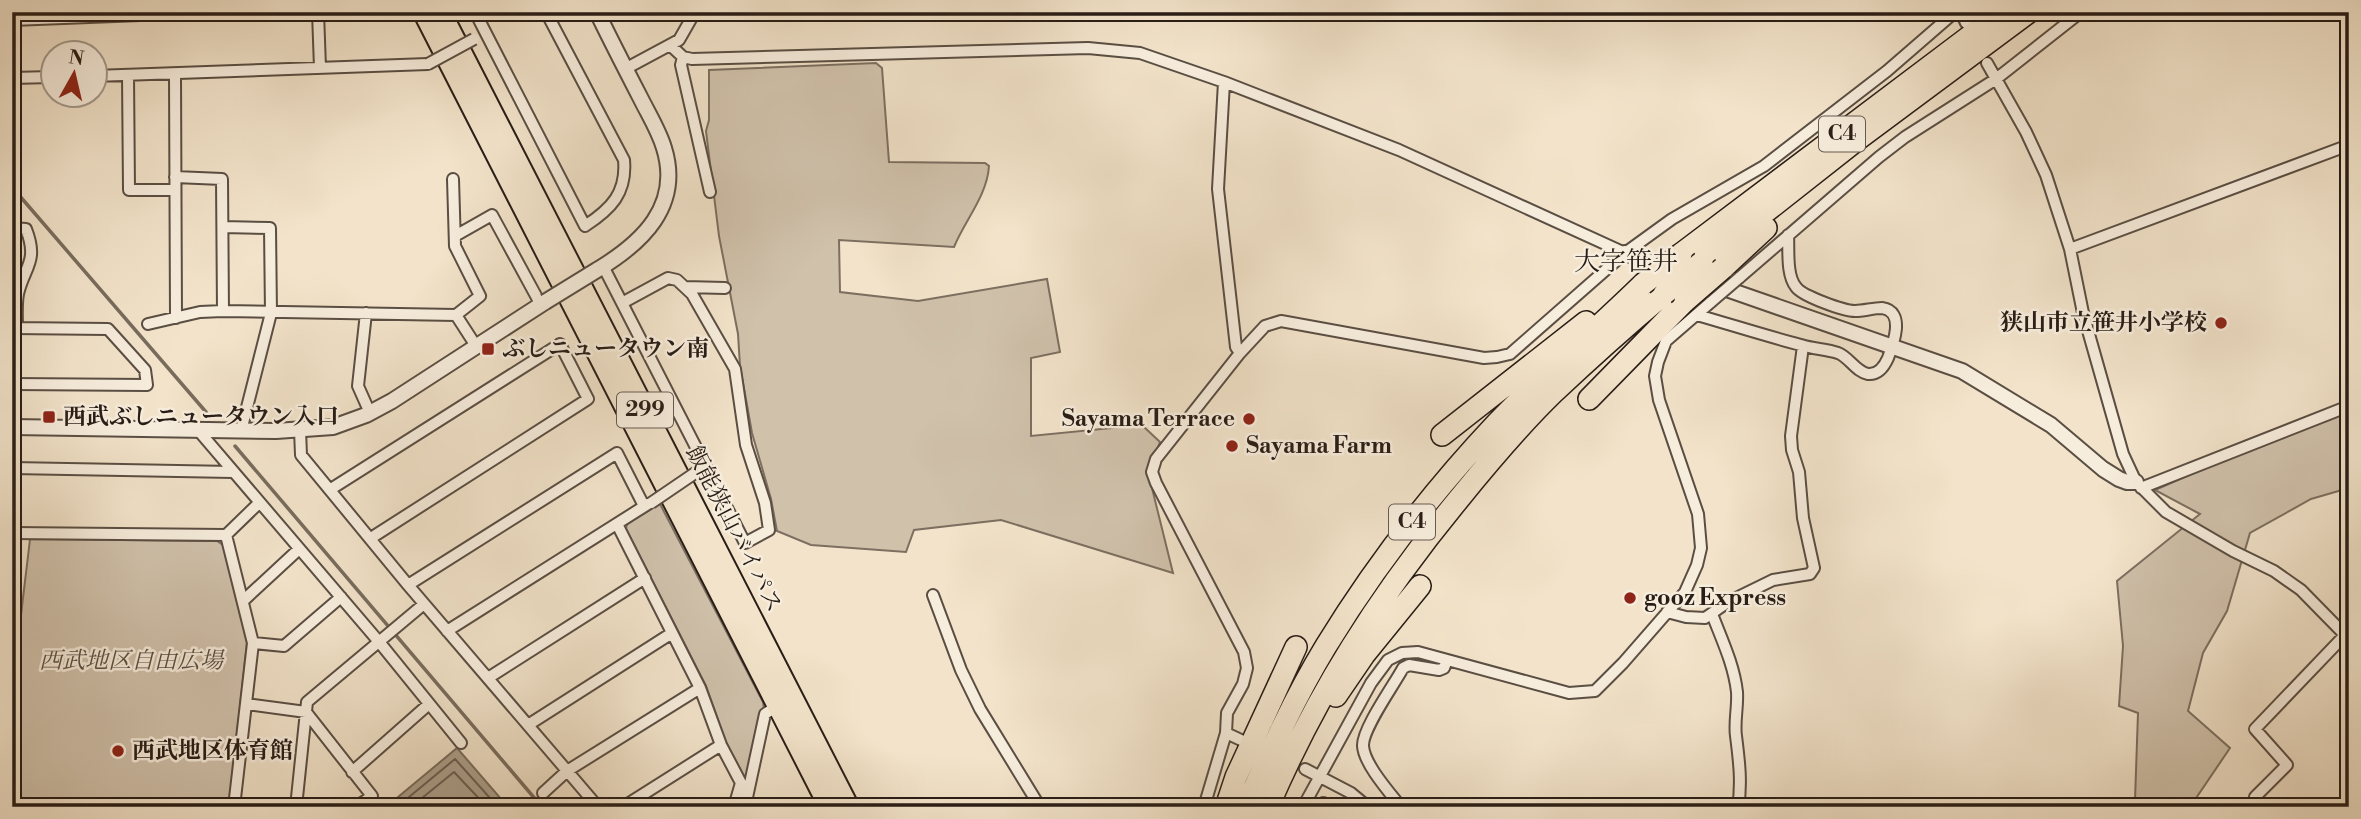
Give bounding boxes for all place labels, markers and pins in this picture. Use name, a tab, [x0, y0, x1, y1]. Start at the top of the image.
place label: 狭山市立笹井小学校	[2000, 309, 2207, 337]
marker: 狭山市立笹井小学校	[2213, 315, 2229, 331]
place label: ぶしニュータウン南	[502, 335, 709, 363]
marker: ぶしニュータウン南	[480, 341, 496, 357]
place label: 西武ぶしニュータウン入口	[63, 403, 339, 431]
place label: Sayama Terrace	[1062, 405, 1235, 433]
marker: 西武ぶしニュータウン入口	[41, 409, 57, 425]
marker: Sayama Terrace	[1241, 411, 1257, 427]
place label: Sayama Farm	[1246, 432, 1392, 460]
marker: Sayama Farm	[1224, 438, 1240, 454]
place label: gooz Express	[1644, 584, 1786, 612]
marker: gooz Express	[1622, 590, 1638, 606]
place label: 西武地区体育館	[132, 737, 293, 765]
marker: 西武地区体育館	[110, 743, 126, 759]

